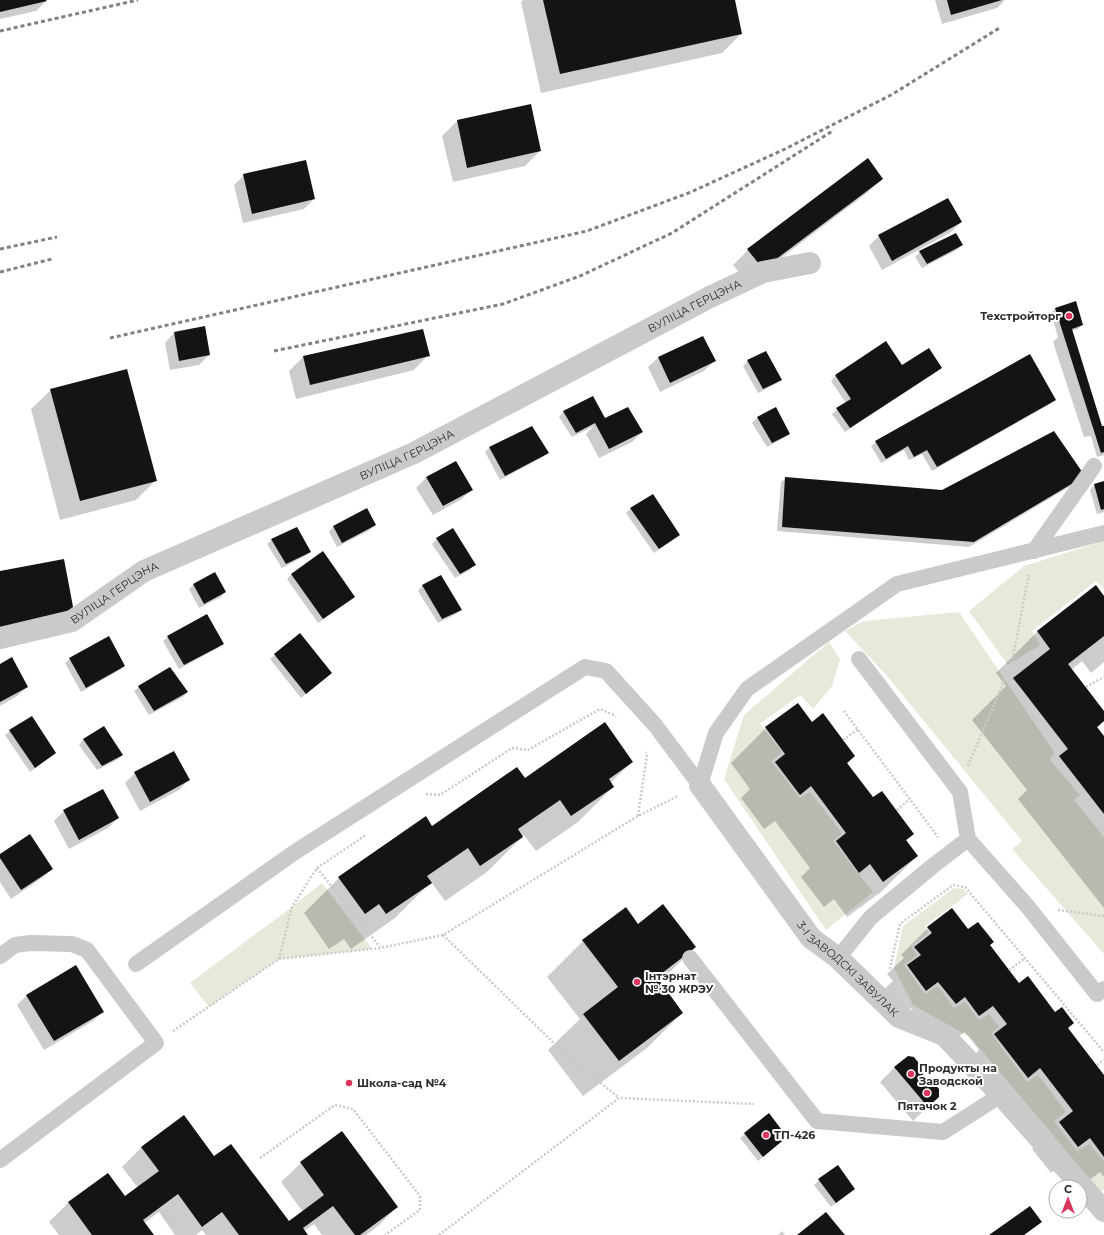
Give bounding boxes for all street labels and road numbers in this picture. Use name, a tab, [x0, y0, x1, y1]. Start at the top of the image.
street label: ВУЛІЦА ГЕРЦЭНА	[645, 276, 744, 336]
street label: ВУЛІЦА ГЕРЦЭНА	[357, 426, 457, 483]
street label: ВУЛІЦА ГЕРЦЭНА	[68, 558, 161, 627]
street label: 3-І ЗАВОДСКІ ЗАВУЛАК	[794, 918, 902, 1020]

